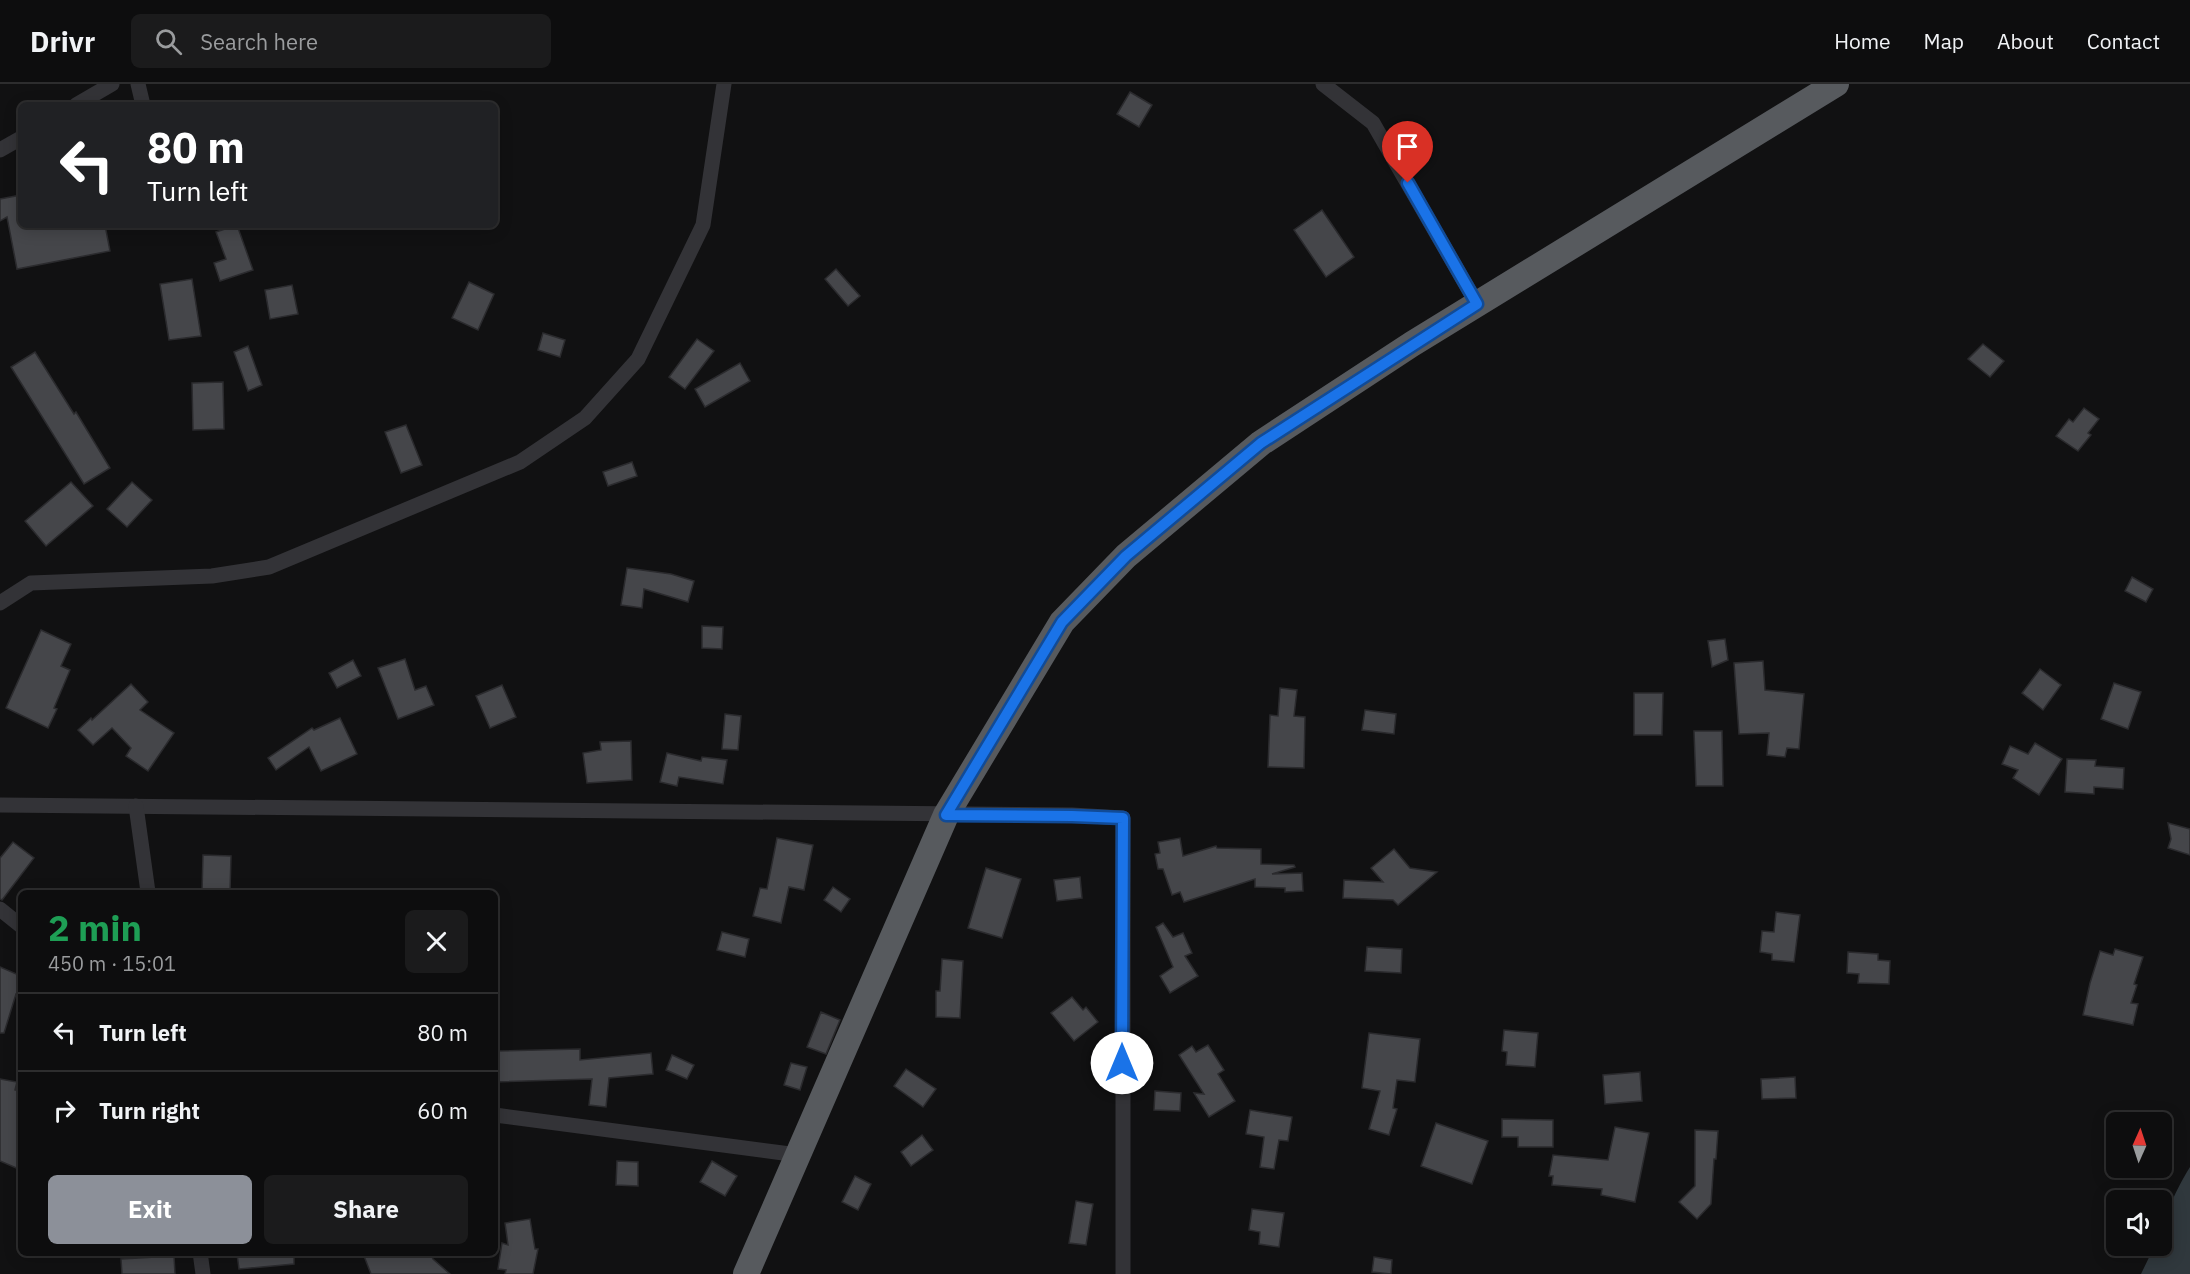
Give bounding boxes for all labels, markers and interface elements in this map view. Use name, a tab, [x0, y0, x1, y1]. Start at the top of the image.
search box	[131, 14, 551, 68]
text: Drivr	[30, 23, 95, 60]
icon: search	[152, 25, 185, 58]
text: Search here	[200, 27, 318, 56]
text: Home	[1834, 27, 1891, 55]
text: Map	[1924, 27, 1964, 55]
text: About	[1997, 27, 2054, 55]
text: Contact	[2087, 27, 2160, 55]
text: 80 m	[147, 120, 245, 175]
pin	[1382, 121, 1433, 183]
icon: left	[48, 126, 126, 204]
icon: arrive	[1391, 130, 1424, 163]
text: Turn left	[147, 173, 248, 208]
text: 2 min	[48, 904, 142, 951]
button: close	[405, 910, 468, 973]
text: 450 m · 15:01	[48, 950, 176, 977]
icon: left	[48, 1016, 81, 1049]
text: Turn left	[99, 1018, 187, 1047]
text: 80 m	[417, 1018, 468, 1047]
position arrow	[1090, 1031, 1154, 1095]
icon: right	[48, 1094, 81, 1127]
text: Turn right	[99, 1096, 200, 1125]
text: 60 m	[417, 1096, 468, 1125]
north arrow	[2106, 1112, 2172, 1178]
map controls	[2106, 1112, 2172, 1256]
button: Exit	[48, 1175, 252, 1244]
button: Share	[264, 1175, 468, 1244]
button: sound	[2106, 1190, 2172, 1256]

